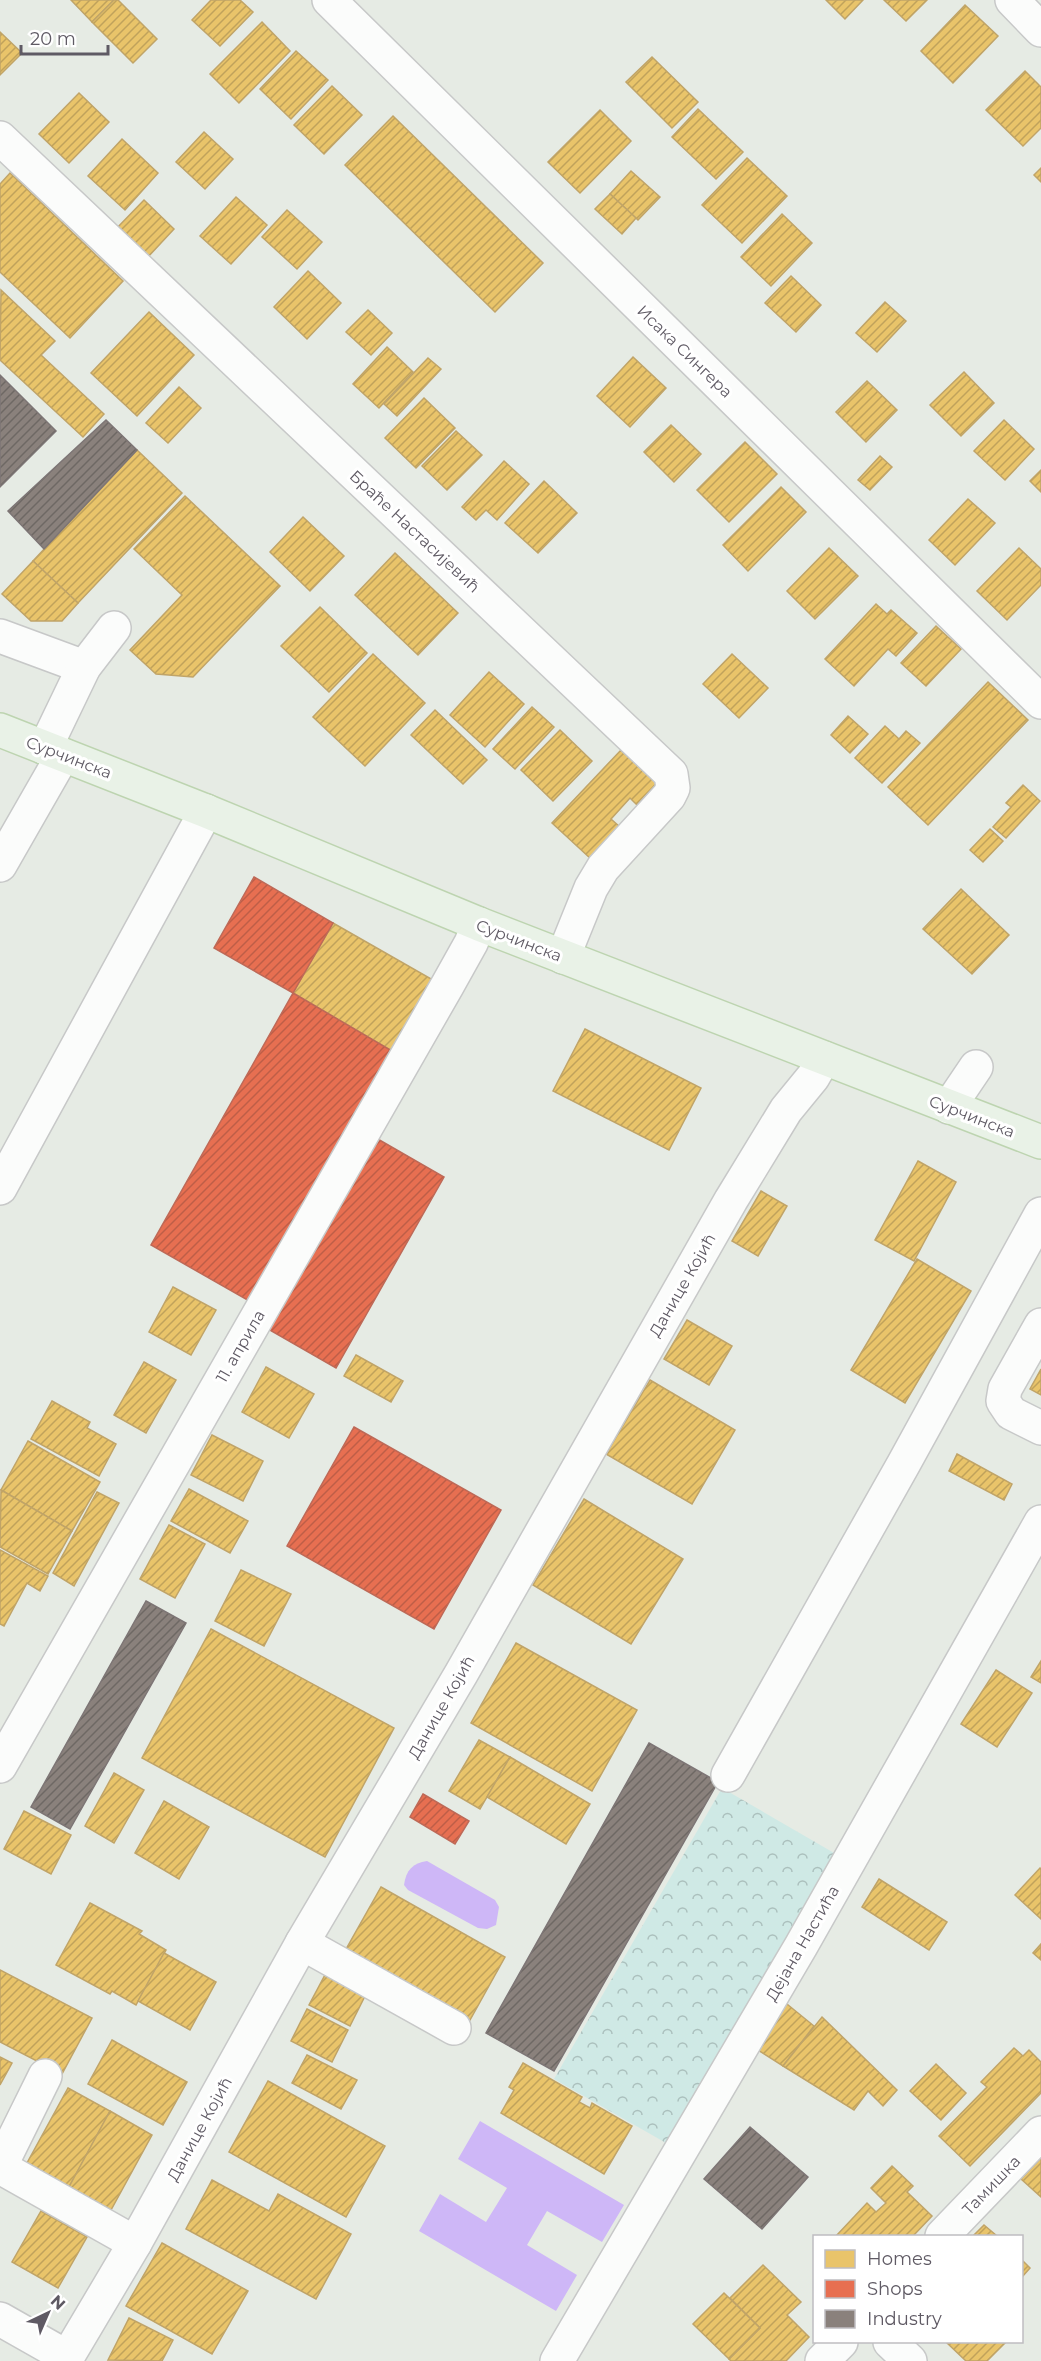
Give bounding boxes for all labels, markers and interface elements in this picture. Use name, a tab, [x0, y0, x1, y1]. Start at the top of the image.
scale bar	[21, 18, 108, 56]
text: 20 m	[30, 28, 76, 50]
street label: Исака Сингера	[633, 301, 736, 402]
street label: Браће Настасијевић	[346, 466, 484, 596]
street label: Сурчинска	[23, 732, 114, 783]
street label: Сурчинска	[473, 915, 564, 966]
street label: Сурчинска	[926, 1091, 1017, 1142]
street label: Данице Којић	[645, 1230, 720, 1340]
street label: 11. априла	[212, 1307, 269, 1386]
street label: Данице Којић	[404, 1652, 479, 1762]
street label: Дејана Настића	[762, 1882, 843, 2004]
street label: Данице Којић	[163, 2074, 236, 2185]
street label: Тамишка	[958, 2152, 1024, 2219]
legend	[813, 2235, 1023, 2343]
text: Homes	[867, 2248, 932, 2270]
text: Shops	[867, 2278, 923, 2300]
north arrow	[18, 2283, 78, 2343]
text: N	[47, 2291, 69, 2314]
text: Industry	[867, 2308, 942, 2330]

